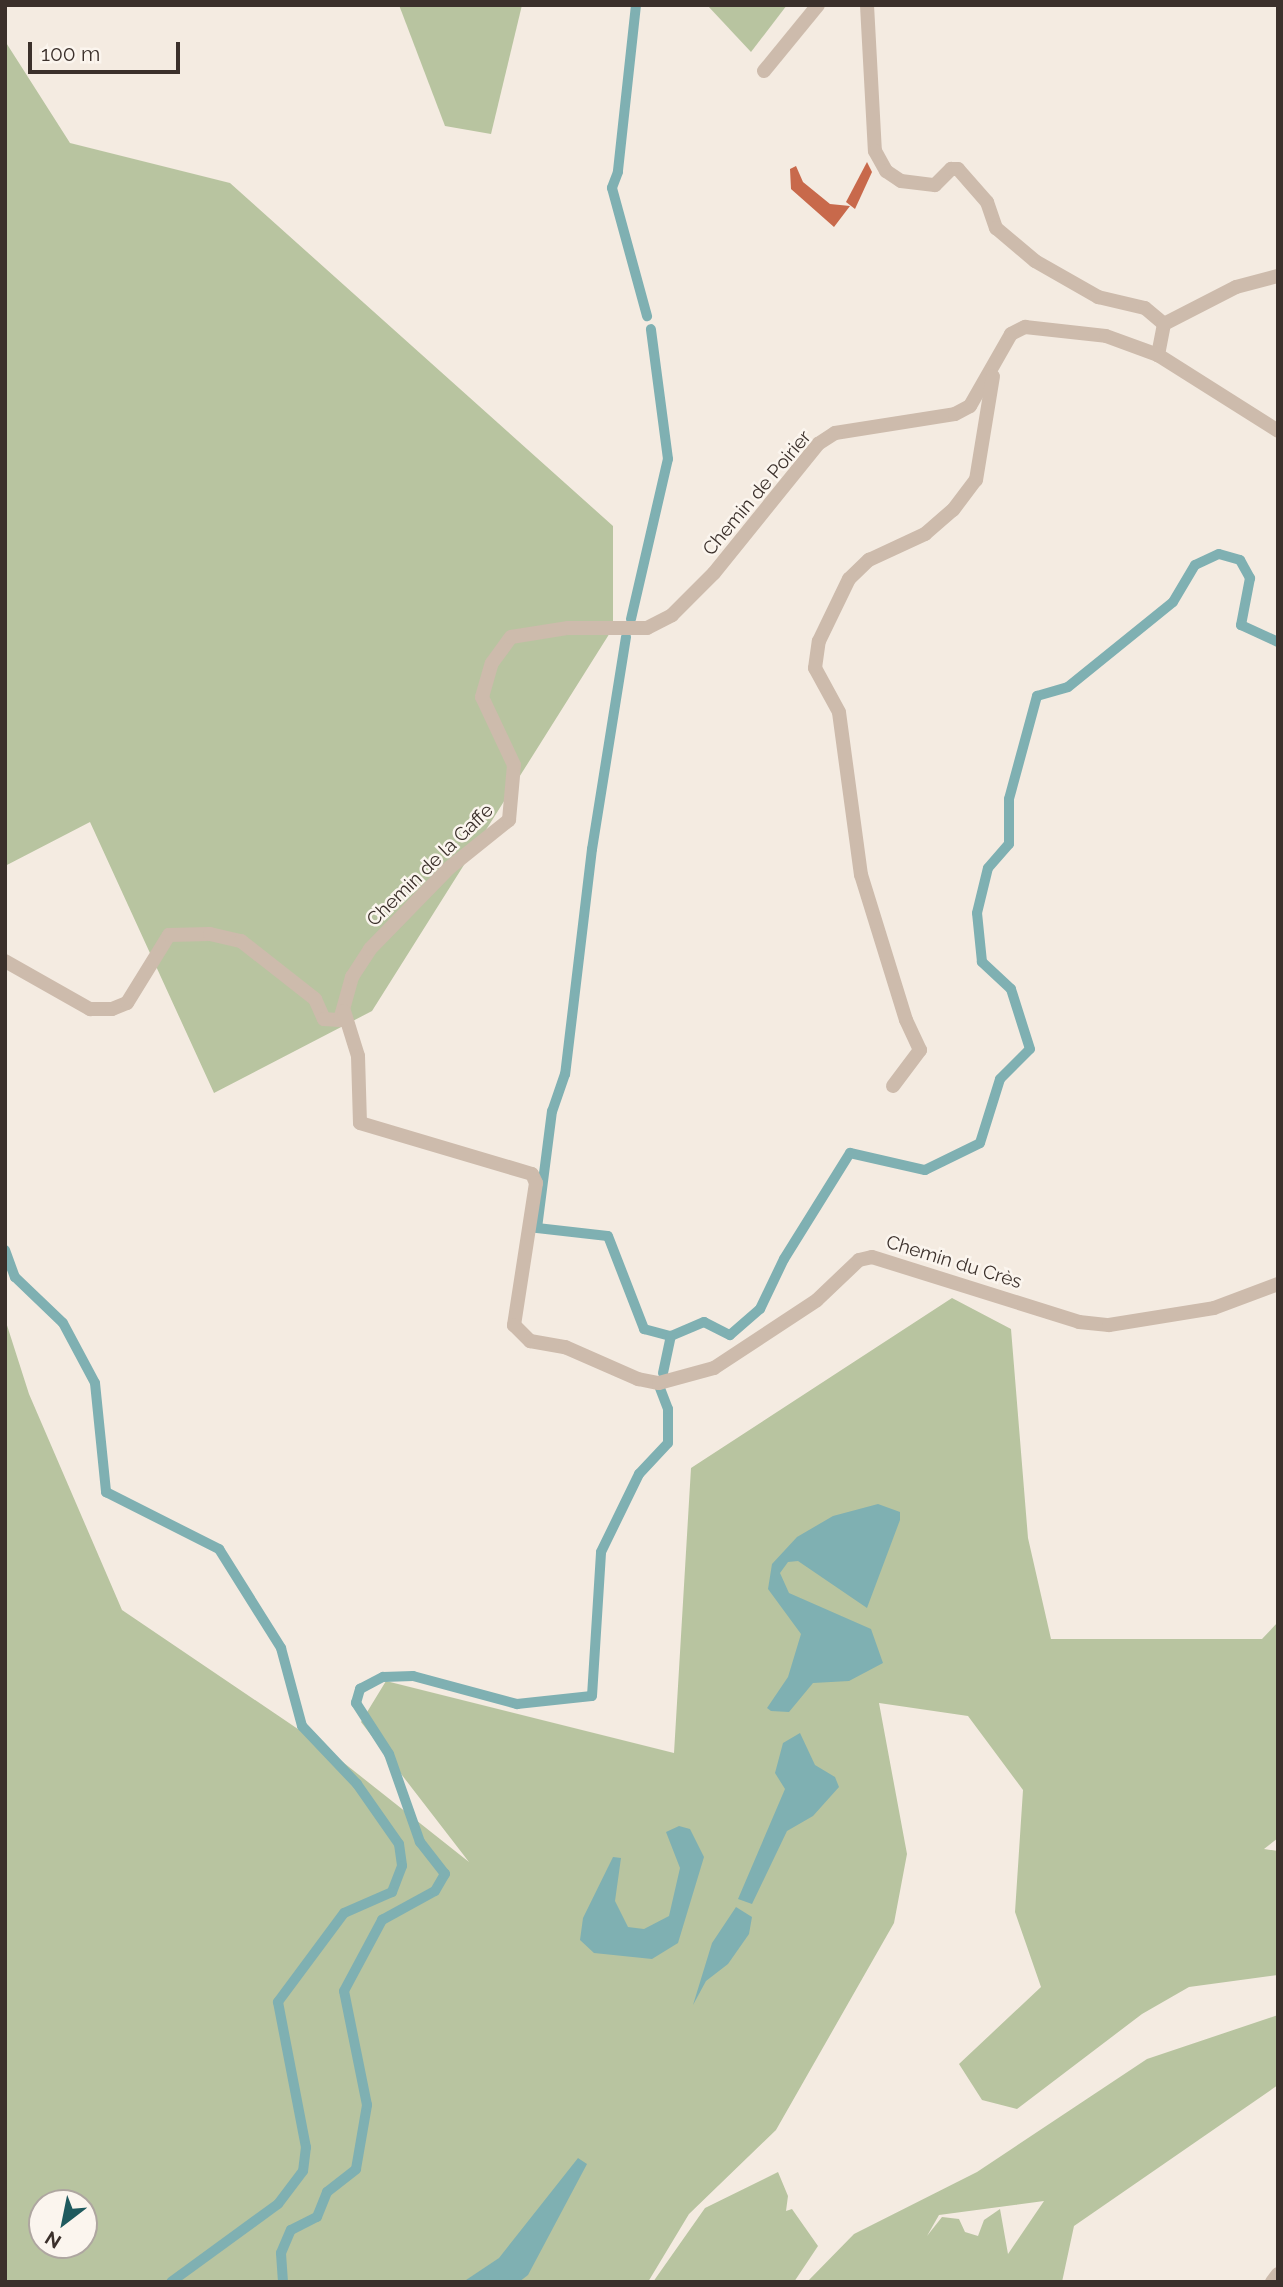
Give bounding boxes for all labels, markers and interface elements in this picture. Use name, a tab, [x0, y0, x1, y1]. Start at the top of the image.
scale bar	[32, 28, 184, 72]
text: 100 m	[41, 41, 100, 66]
street label: Chemin de Poirier	[698, 426, 816, 560]
street label: Chemin de la Gaffe	[362, 799, 498, 931]
street label: Chemin du Crès	[884, 1231, 1024, 1293]
north arrow	[28, 2189, 98, 2259]
text: N	[41, 2227, 65, 2253]

